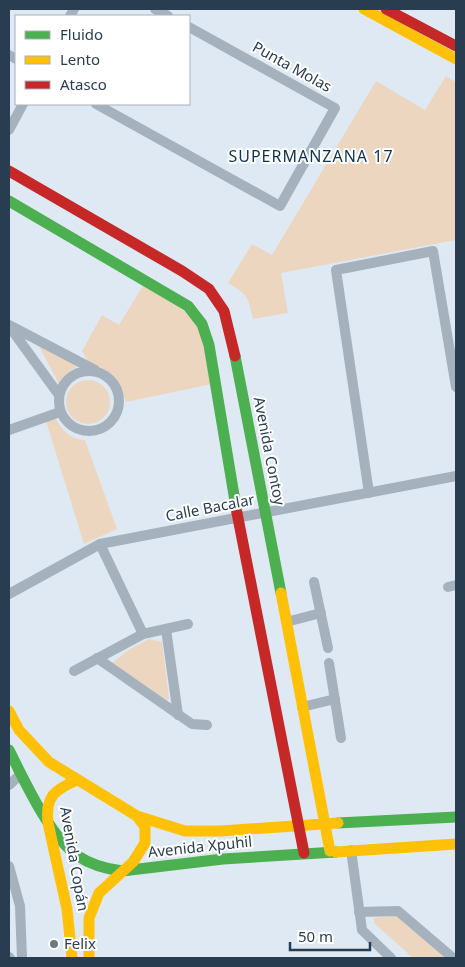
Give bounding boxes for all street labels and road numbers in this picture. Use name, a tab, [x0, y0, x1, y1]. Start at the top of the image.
street label: Punta Molas	[249, 36, 336, 96]
street label: Avenida Contoy	[250, 395, 290, 507]
street label: Calle Bacalar	[164, 489, 256, 525]
street label: Avenida Copán	[56, 805, 94, 913]
street label: Avenida Xpuhil	[147, 831, 253, 861]

